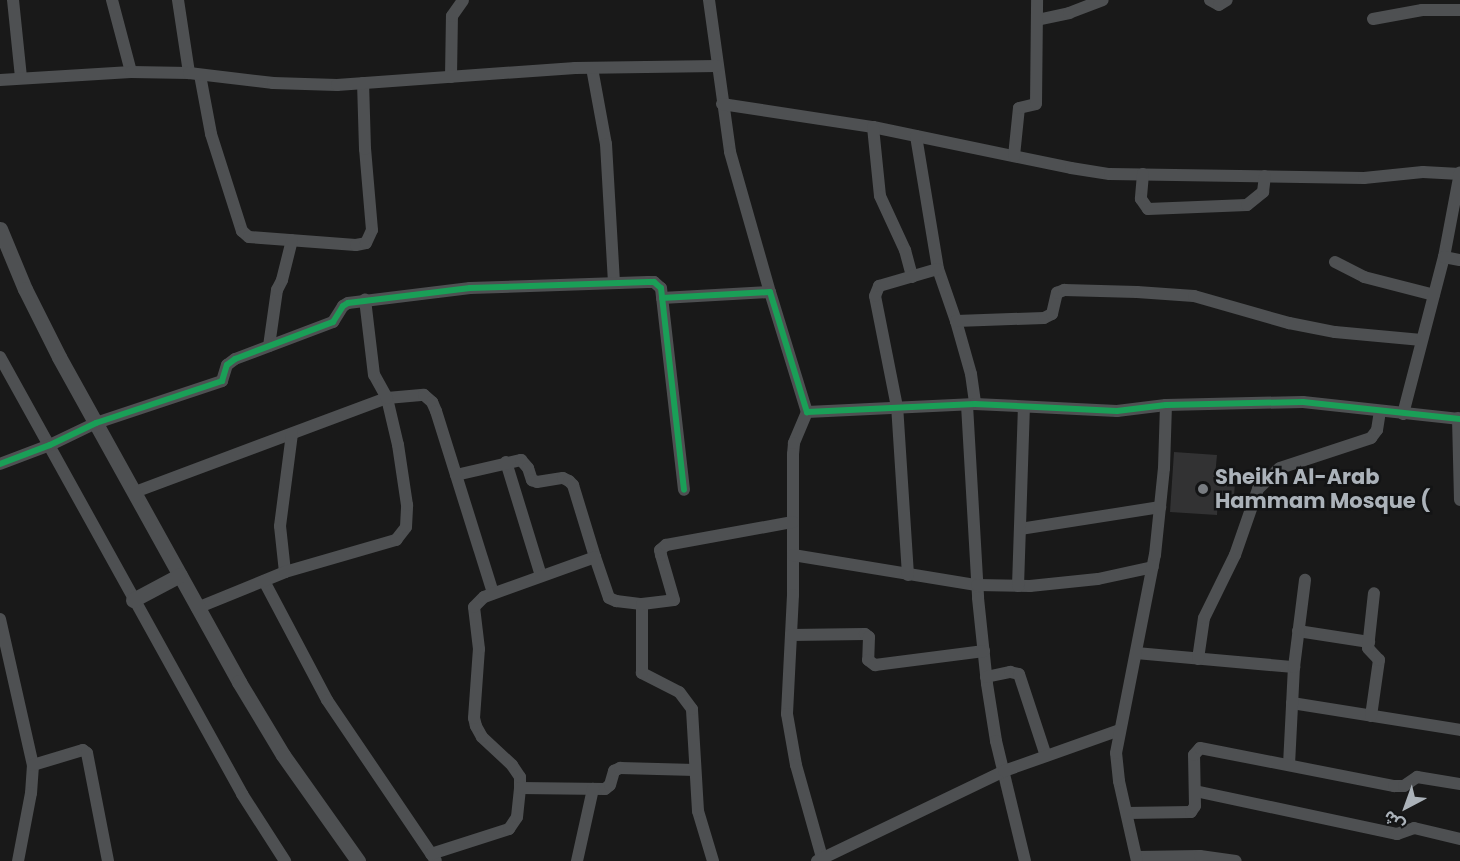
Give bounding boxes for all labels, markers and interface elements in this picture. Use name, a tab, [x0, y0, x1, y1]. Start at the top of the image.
place label: Sheikh Al-Arab Hammam Mosque (	[1215, 464, 1430, 514]
marker: Sheikh Al-Arab Hammam Mosque (	[1196, 482, 1210, 496]
north arrow	[1376, 777, 1436, 837]
text: ش	[1378, 805, 1410, 837]

